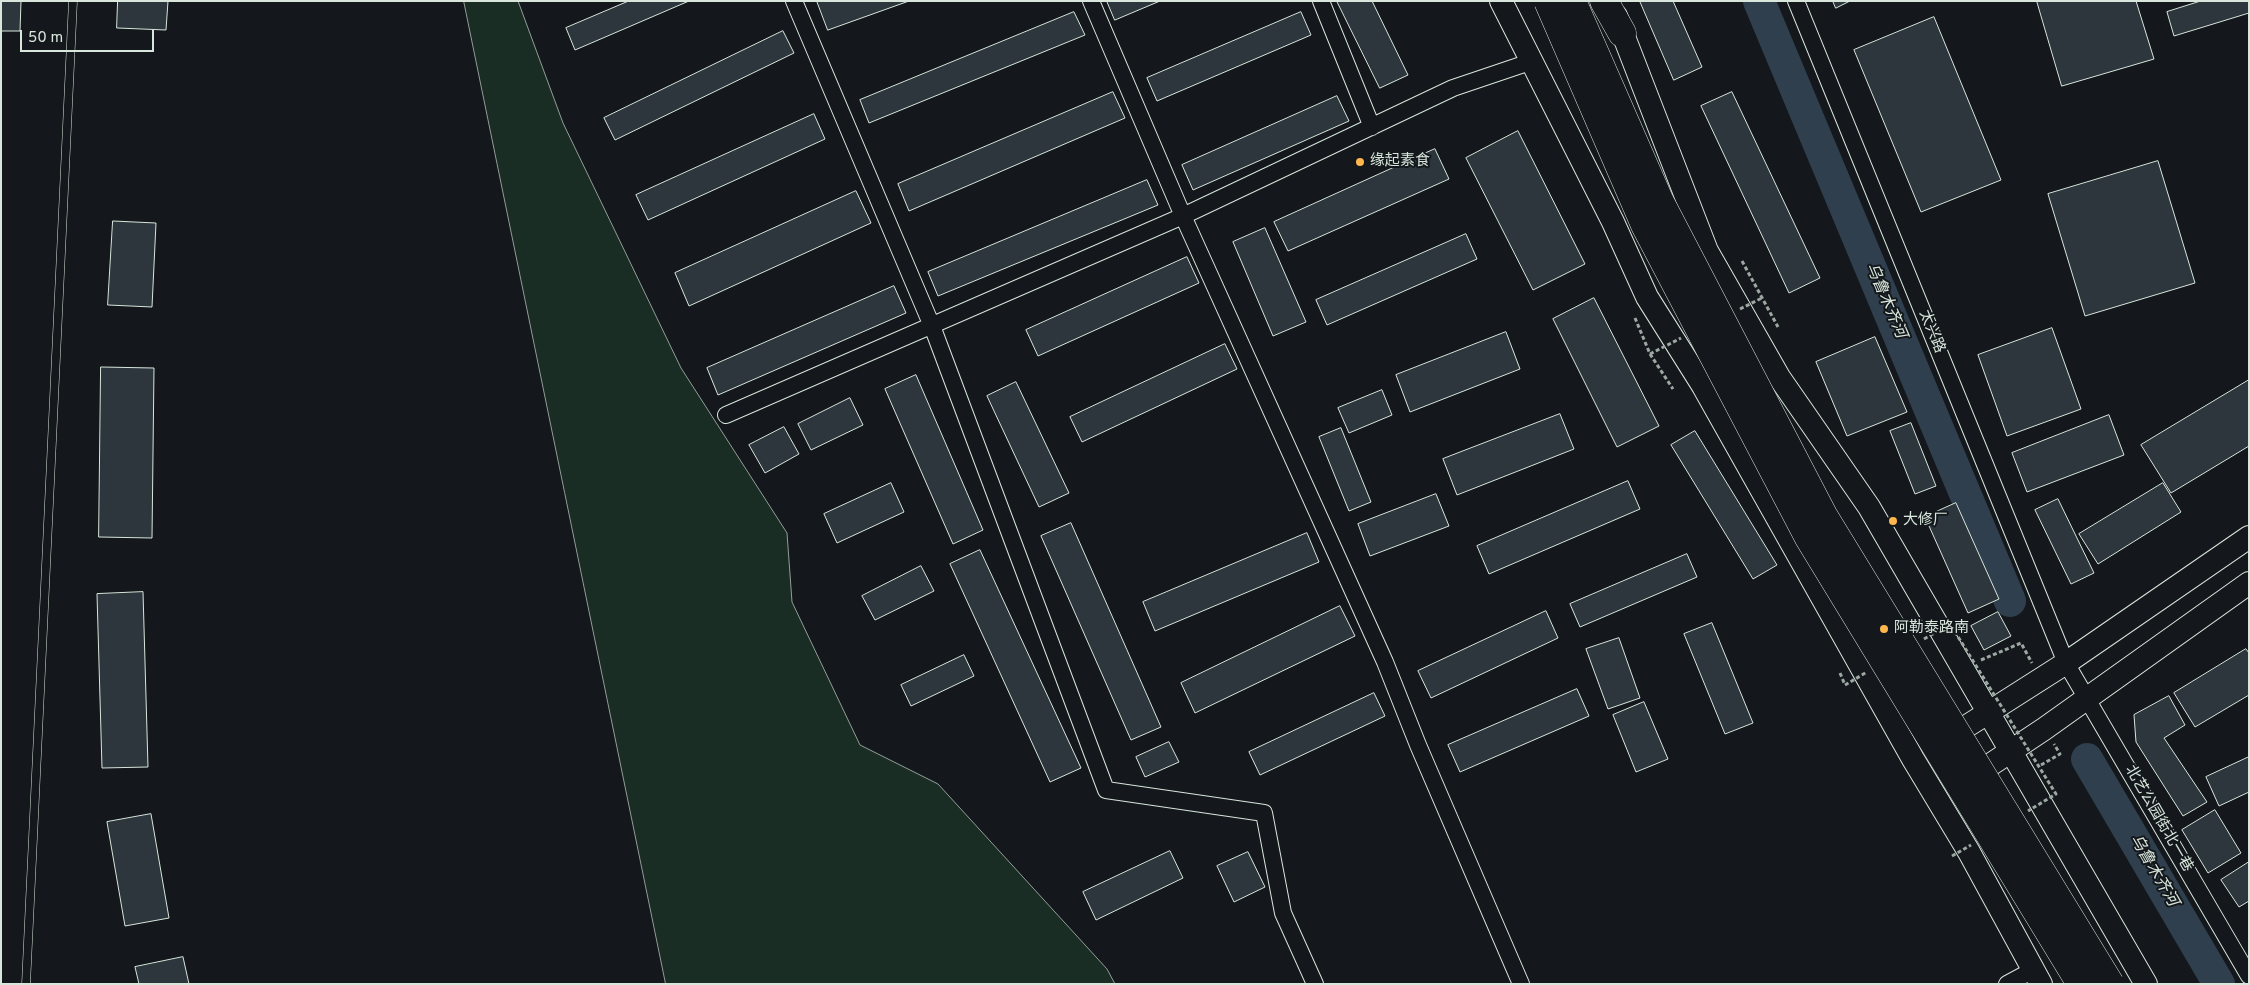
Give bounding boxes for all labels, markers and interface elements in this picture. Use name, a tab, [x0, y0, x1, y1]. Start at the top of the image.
scale bar	[22, 20, 156, 52]
text: 50 m	[28, 29, 63, 48]
place label: 缘起素食	[1370, 153, 1430, 171]
marker: 缘起素食	[1354, 156, 1366, 168]
water label: 乌鲁木齐河	[1861, 260, 1909, 342]
street label: 太兴路	[1914, 308, 1948, 356]
place label: 大修厂	[1903, 512, 1948, 530]
marker: 大修厂	[1887, 515, 1899, 527]
place label: 阿勒泰路南	[1894, 620, 1969, 638]
marker: 阿勒泰路南	[1878, 623, 1890, 635]
street label: 北艺公园街北一巷	[2120, 763, 2196, 875]
water label: 乌鲁木齐河	[2125, 832, 2181, 910]

